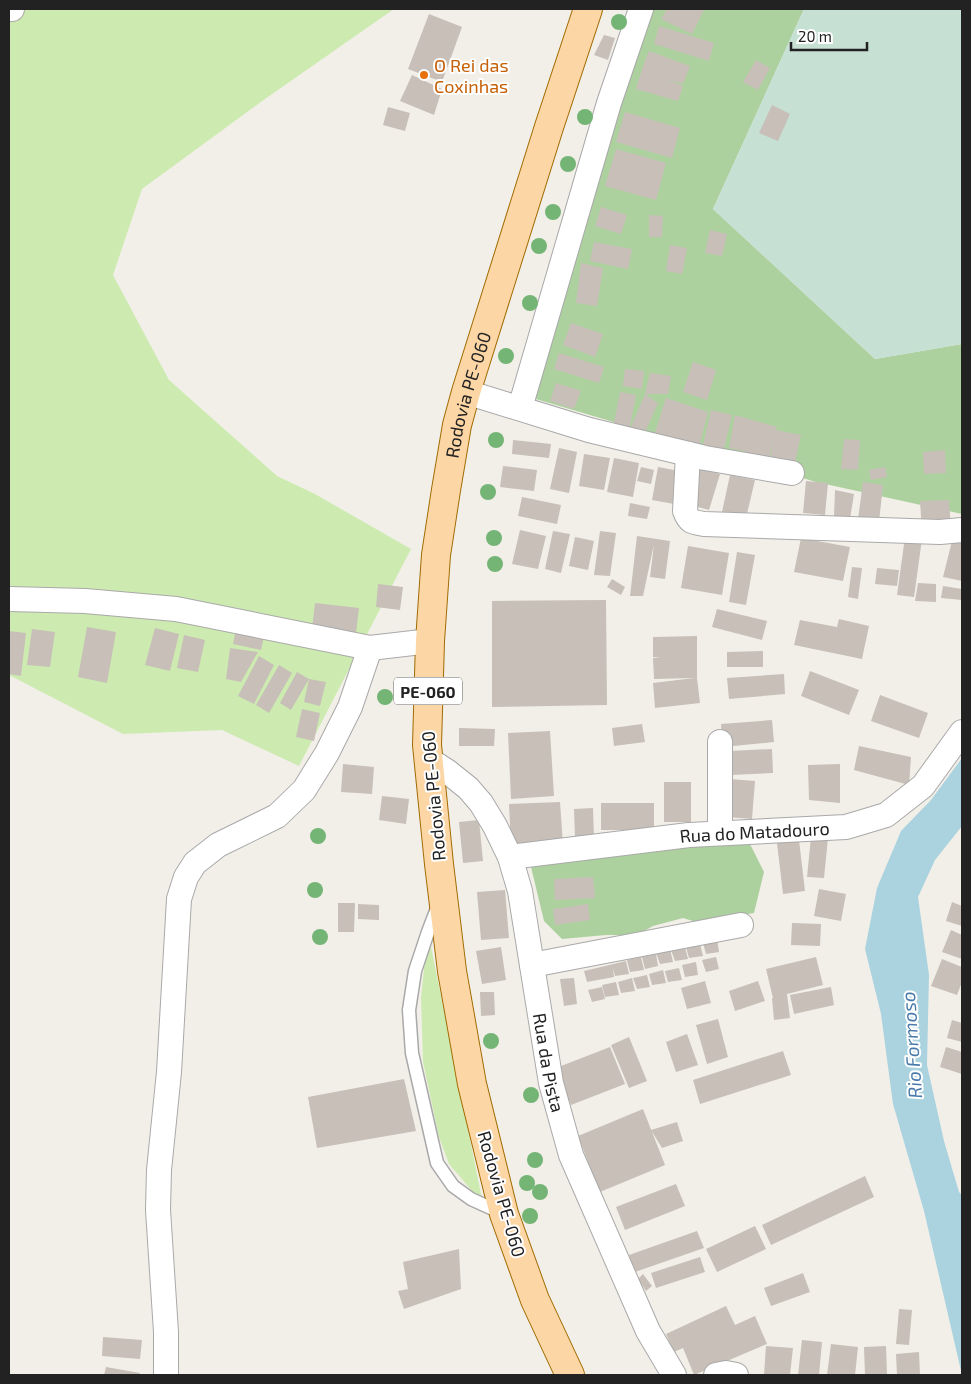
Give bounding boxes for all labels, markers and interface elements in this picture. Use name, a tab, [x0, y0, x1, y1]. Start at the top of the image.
scale bar	[791, 20, 867, 52]
text: 20 m	[798, 27, 832, 45]
place label: O Rei das Coxinhas	[434, 54, 509, 97]
marker: O Rei das Coxinhas	[418, 69, 430, 81]
street label: Rodovia PE-060	[441, 329, 495, 460]
road number: PE-060	[394, 678, 462, 704]
street label: Rodovia PE-060	[416, 730, 450, 862]
street label: Rua do Matadouro	[678, 817, 830, 847]
water label: Rio Formoso	[896, 991, 926, 1099]
street label: Rua da Pista	[529, 1011, 570, 1115]
street label: Rodovia PE-060	[473, 1128, 531, 1260]

